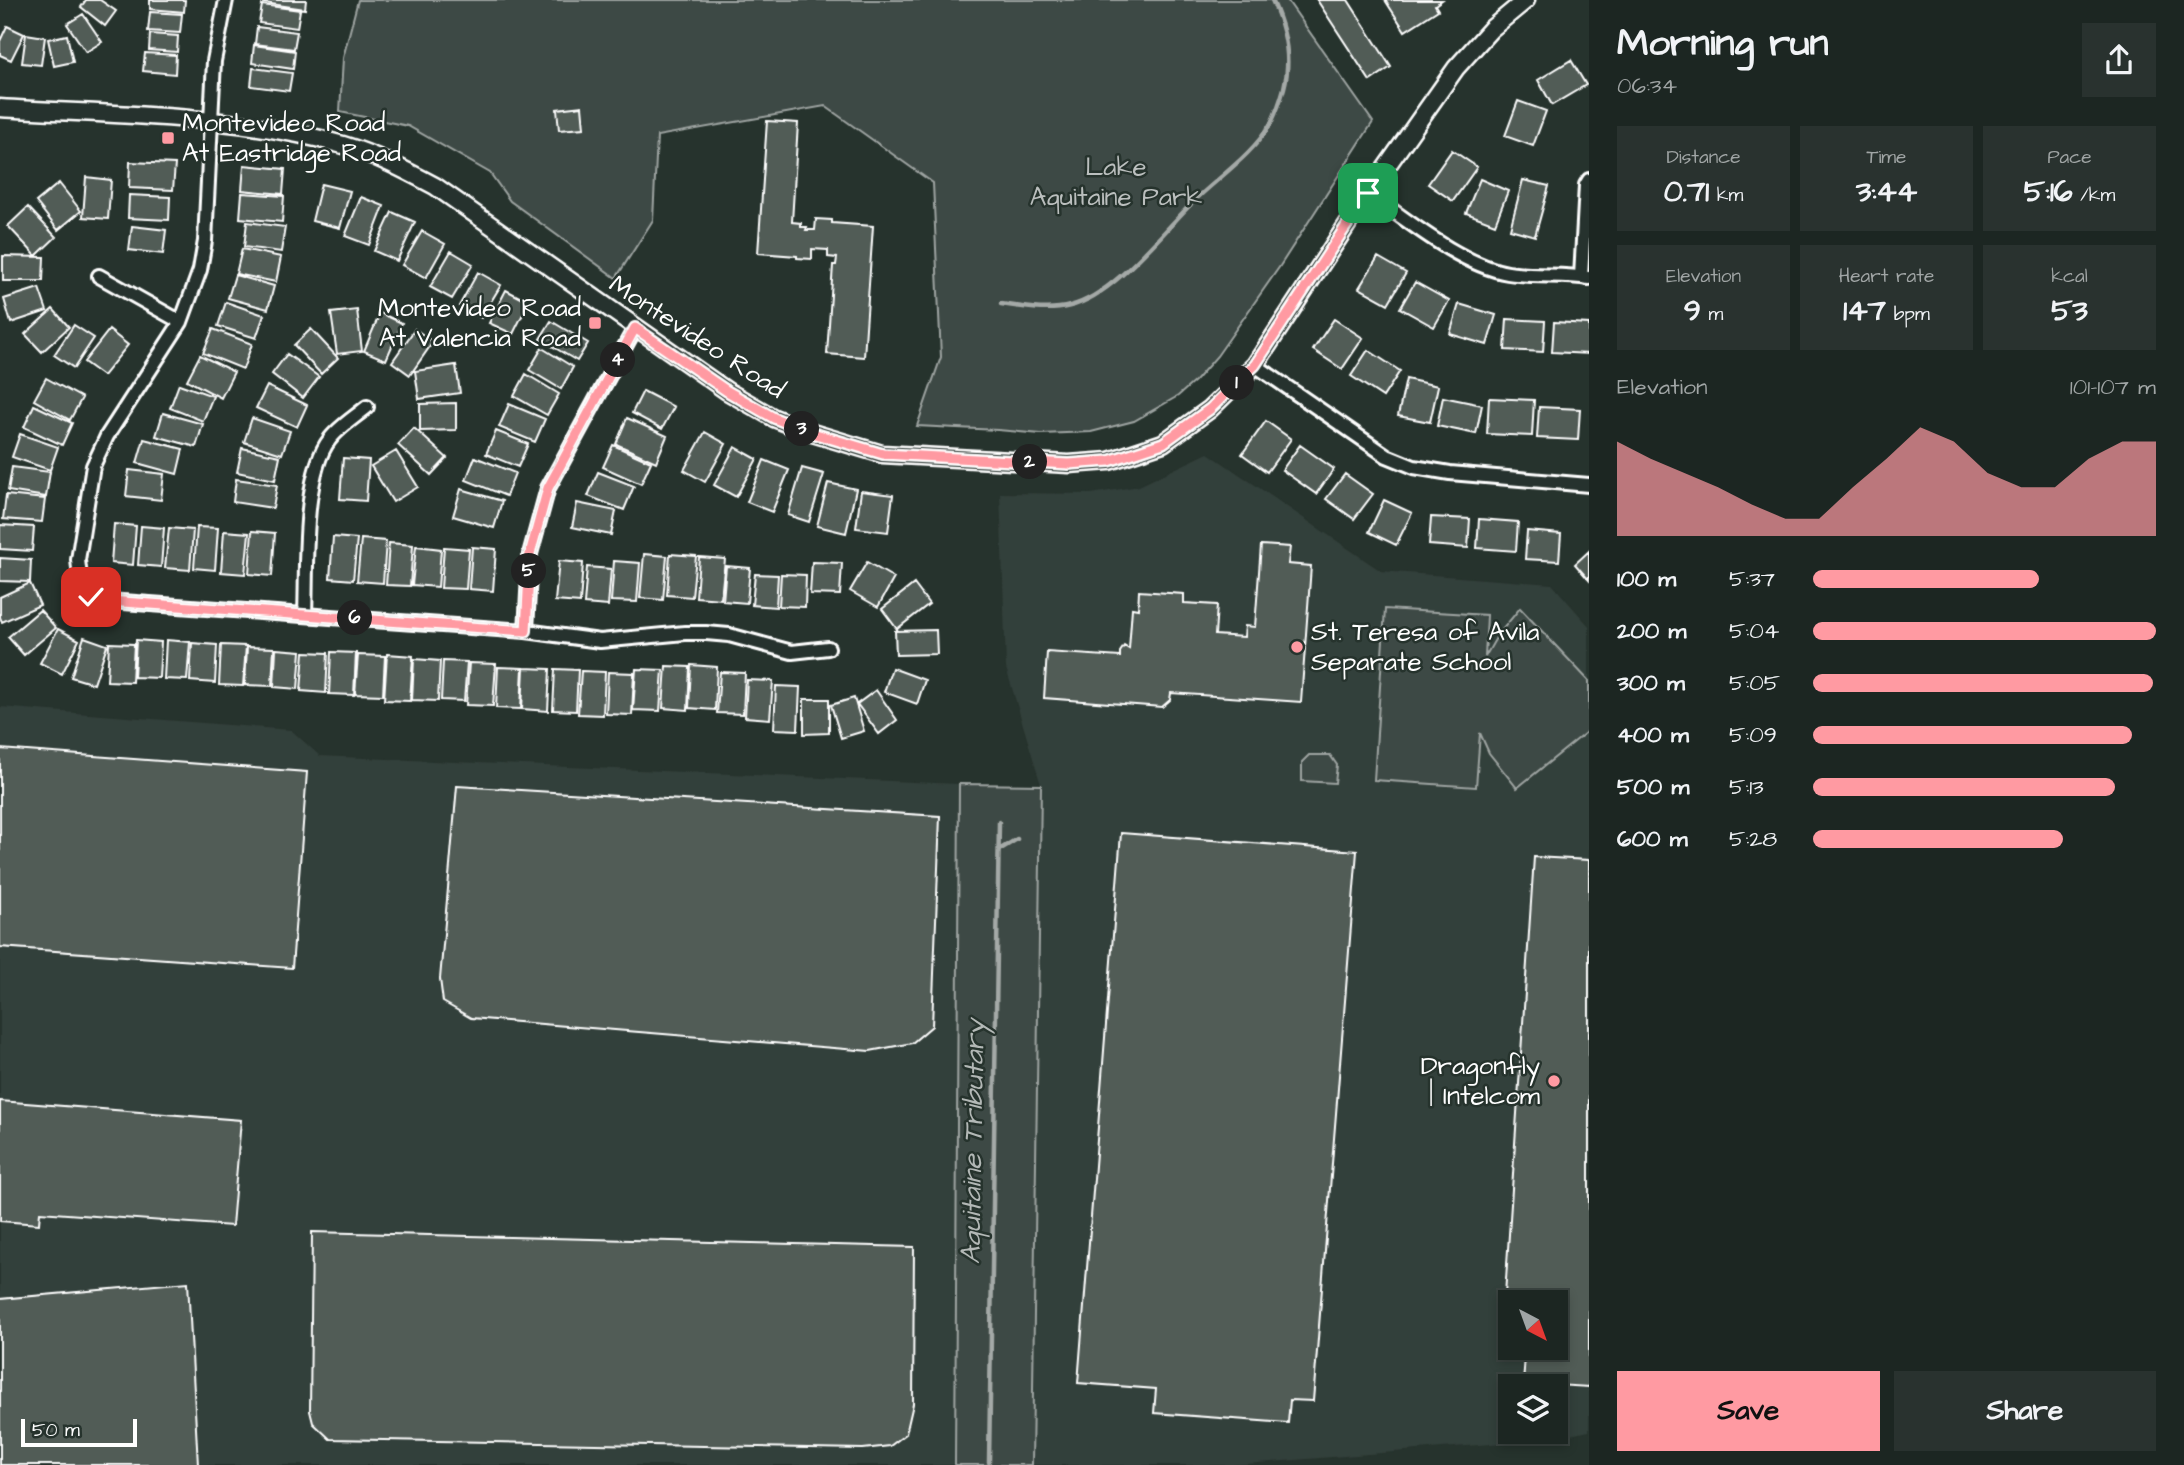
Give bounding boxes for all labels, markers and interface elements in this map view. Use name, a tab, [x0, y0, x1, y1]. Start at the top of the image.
text: Morning run	[1617, 18, 1829, 70]
button: share	[2082, 23, 2156, 97]
text: 06:34	[1617, 70, 1677, 102]
place label: Montevideo Road At Eastridge Road	[182, 105, 401, 173]
marker: Montevideo Road At Eastridge Road	[160, 130, 176, 146]
text: Distance	[1667, 144, 1740, 171]
text: Time	[1867, 144, 1906, 171]
text: Pace	[2047, 144, 2092, 171]
park label: Lake Aquitaine Park	[1030, 149, 1202, 215]
pin	[1338, 163, 1398, 223]
text: 0.71	[1664, 171, 1709, 213]
text: 3:44	[1856, 171, 1917, 213]
text: 5:16	[2024, 171, 2073, 213]
icon: arrive	[1349, 174, 1387, 212]
text: km	[1709, 182, 1743, 209]
text: /km	[2073, 182, 2115, 209]
text: Elevation	[1666, 263, 1741, 290]
text: Heart rate	[1839, 263, 1934, 290]
text: kcal	[2051, 263, 2088, 290]
street label: Montevideo Road	[602, 267, 792, 407]
place label: Montevideo Road At Valencia Road	[378, 290, 581, 356]
text: 9	[1684, 290, 1701, 332]
text: 147	[1843, 290, 1886, 332]
text: 53	[2051, 290, 2088, 332]
text: m	[1701, 301, 1723, 328]
text: bpm	[1886, 301, 1930, 328]
marker: Montevideo Road At Valencia Road	[587, 315, 603, 331]
pin: 4	[600, 342, 636, 378]
text: 4	[611, 346, 624, 373]
pin: 1	[1220, 366, 1254, 400]
text: 1	[1235, 369, 1238, 396]
text: Elevation	[1617, 371, 1708, 403]
text: 101–107 m	[2070, 371, 2156, 403]
pin: 3	[784, 412, 820, 446]
text: 3	[797, 415, 806, 442]
pin: 2	[1012, 444, 1048, 480]
text: 2	[1024, 448, 1035, 475]
pin: 5	[512, 554, 546, 588]
text: 5	[522, 557, 535, 584]
text: 100 m	[1617, 563, 1676, 595]
text: 5:37	[1729, 563, 1775, 595]
pin	[61, 567, 121, 627]
icon: check	[72, 578, 110, 616]
pin: 6	[338, 600, 372, 636]
text: 6	[349, 604, 360, 631]
place label: St. Teresa of Avila Separate School	[1311, 614, 1540, 680]
text: 200 m	[1617, 615, 1686, 647]
text: 5:04	[1729, 615, 1779, 647]
marker: St. Teresa of Avila Separate School	[1289, 639, 1305, 655]
text: 300 m	[1617, 667, 1685, 699]
text: 5:05	[1729, 667, 1780, 699]
text: 400 m	[1617, 719, 1689, 751]
text: 5:09	[1729, 719, 1777, 751]
text: 500 m	[1617, 771, 1689, 803]
text: 5:13	[1729, 771, 1764, 803]
text: 600 m	[1617, 823, 1688, 855]
text: 5:28	[1729, 823, 1777, 855]
water label: Aquitaine Tributary	[951, 1017, 996, 1265]
place label: Dragonfly | Intelcom	[1421, 1048, 1541, 1114]
marker: Dragonfly | Intelcom	[1546, 1073, 1562, 1089]
north arrow	[1498, 1290, 1568, 1360]
map controls	[1498, 1290, 1568, 1444]
button: Save	[1617, 1371, 1880, 1451]
button: Share	[1894, 1371, 2156, 1451]
button: layers	[1498, 1374, 1568, 1444]
scale bar	[21, 1416, 136, 1448]
text: 50 m	[32, 1417, 80, 1444]

